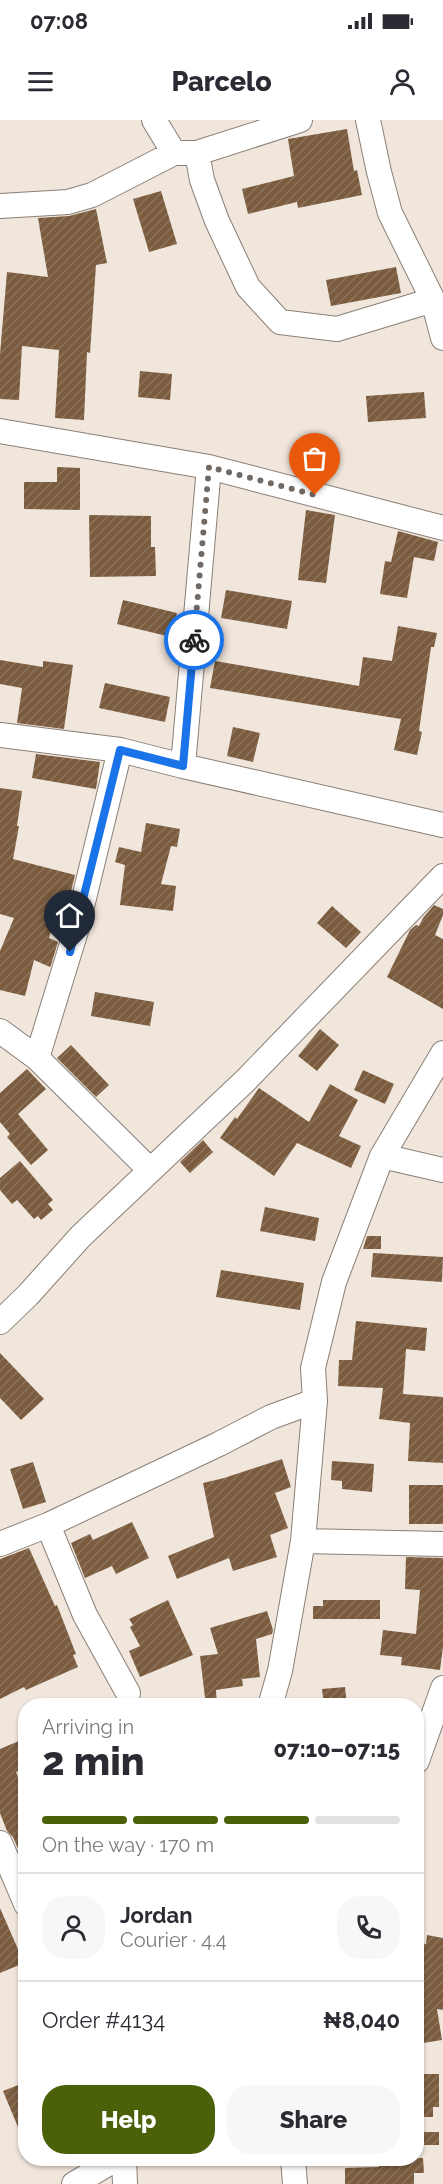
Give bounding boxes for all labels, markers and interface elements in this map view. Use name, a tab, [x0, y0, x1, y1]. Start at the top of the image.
text: 07:08	[30, 8, 88, 34]
icon: menu	[24, 65, 57, 98]
icon: person	[386, 65, 419, 98]
text: Parcelo	[171, 66, 272, 97]
pin	[289, 433, 340, 495]
icon: bag	[298, 442, 331, 475]
courier	[164, 610, 224, 670]
icon: bike	[178, 624, 211, 657]
pin	[44, 890, 95, 952]
icon: home	[53, 899, 86, 932]
text: Arriving in	[42, 1715, 134, 1739]
text: 07:10–07:15	[273, 1736, 400, 1762]
text: 2 min	[42, 1738, 145, 1784]
text: On the way · 170 m	[42, 1833, 214, 1857]
button: person	[42, 1896, 105, 1959]
button: phone	[337, 1896, 400, 1959]
text: Jordan	[120, 1902, 192, 1928]
text: Courier · 4.4	[120, 1928, 227, 1952]
text: Order #4134	[42, 2007, 165, 2033]
text: ₦8,040	[323, 2007, 400, 2033]
button: Help	[42, 2085, 215, 2154]
button: Share	[227, 2085, 400, 2154]

